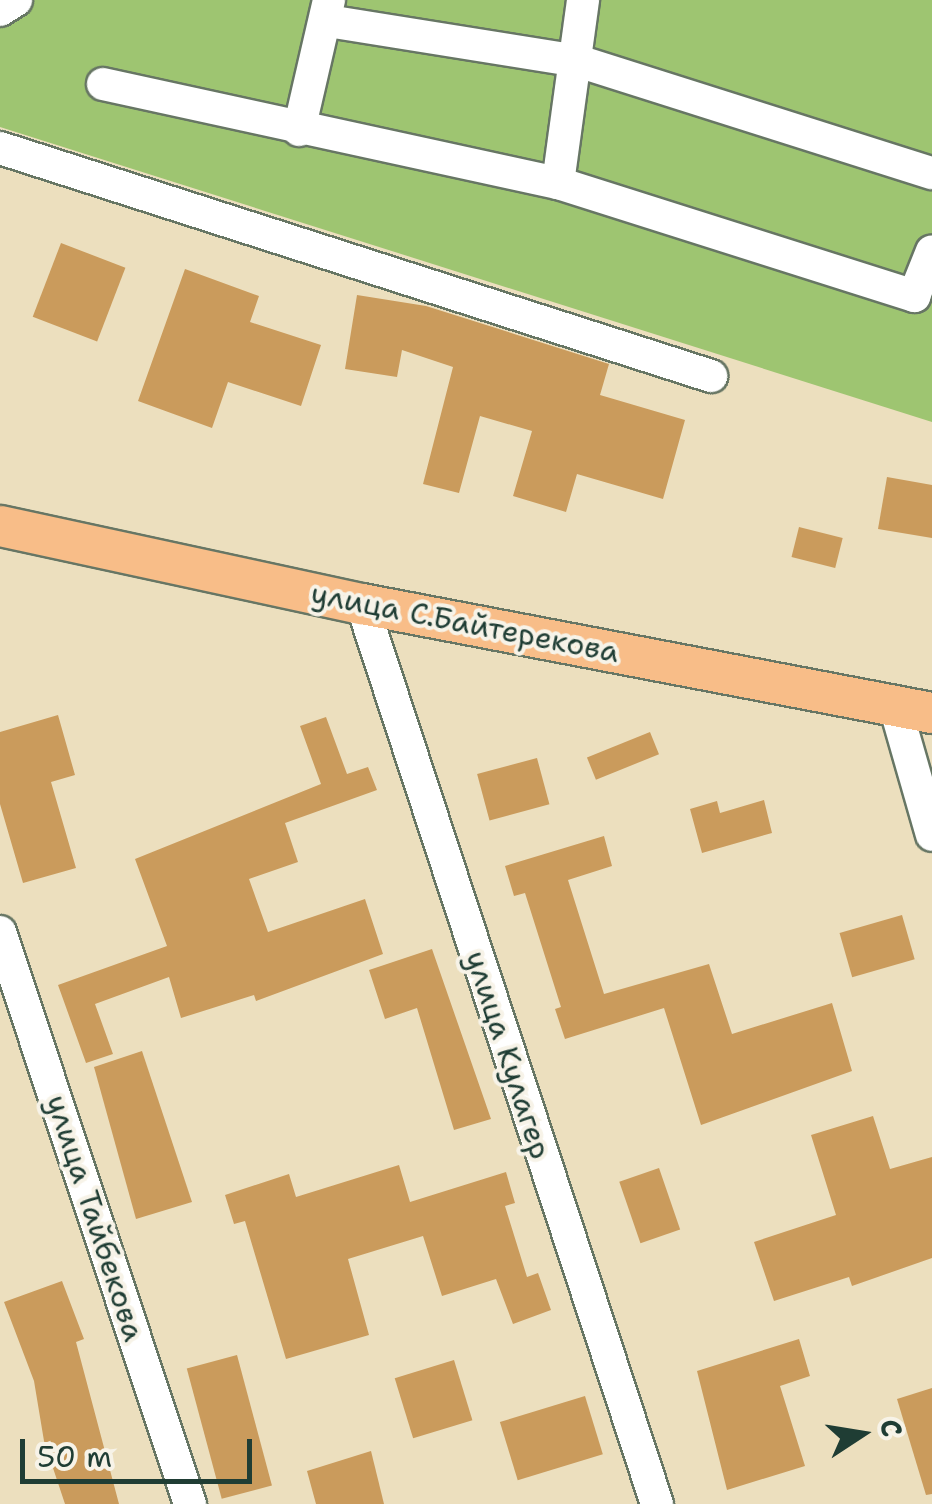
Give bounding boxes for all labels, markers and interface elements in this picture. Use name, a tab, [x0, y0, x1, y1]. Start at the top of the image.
street label: улица С.Байтерекова	[308, 575, 622, 671]
street label: улица Кулагер	[457, 946, 559, 1164]
street label: улица Тайбекова	[38, 1090, 152, 1346]
north arrow	[812, 1384, 912, 1484]
text: С	[871, 1415, 912, 1440]
scale bar	[25, 1419, 258, 1481]
text: 50 m	[37, 1436, 112, 1477]

